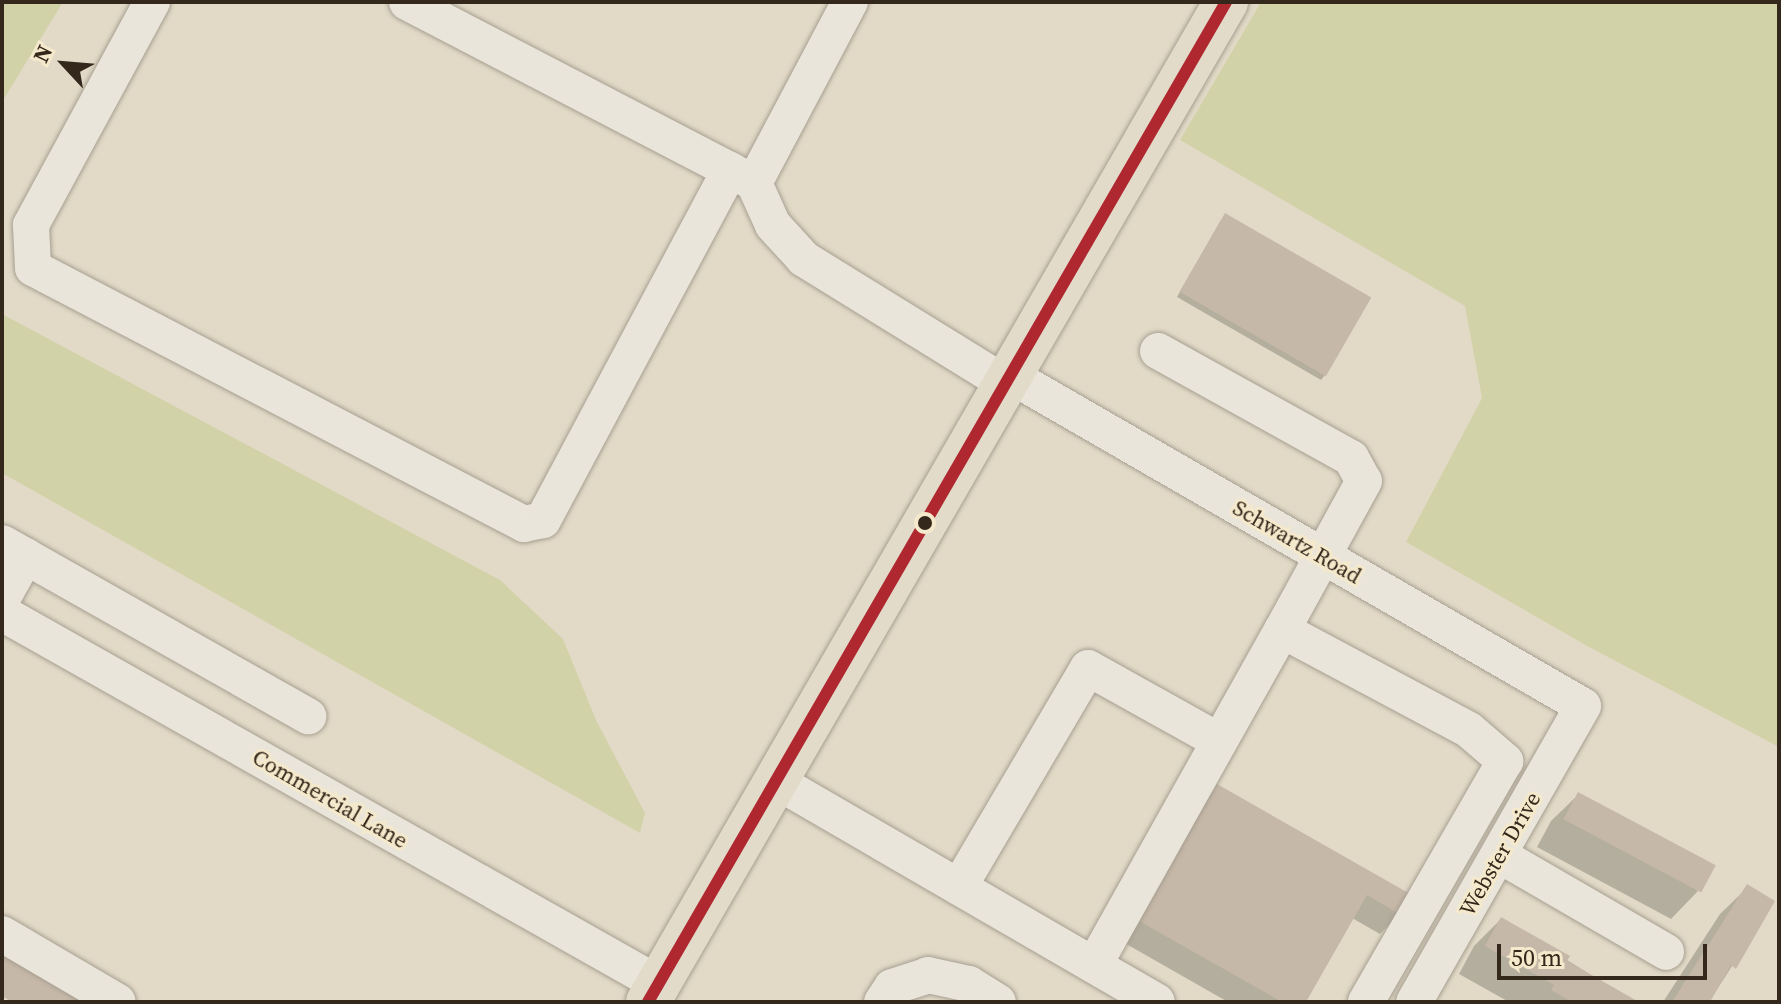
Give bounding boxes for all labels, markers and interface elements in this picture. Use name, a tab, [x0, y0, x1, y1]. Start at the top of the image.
north arrow	[24, 24, 104, 104]
text: N	[25, 40, 59, 67]
street label: Schwartz Road	[1228, 495, 1366, 589]
unlabelled marker	[917, 515, 933, 531]
street label: Commercial Lane	[248, 744, 412, 854]
street label: Webster Drive	[1454, 787, 1546, 921]
scale bar	[1501, 928, 1711, 978]
text: 50 m	[1511, 941, 1562, 974]

